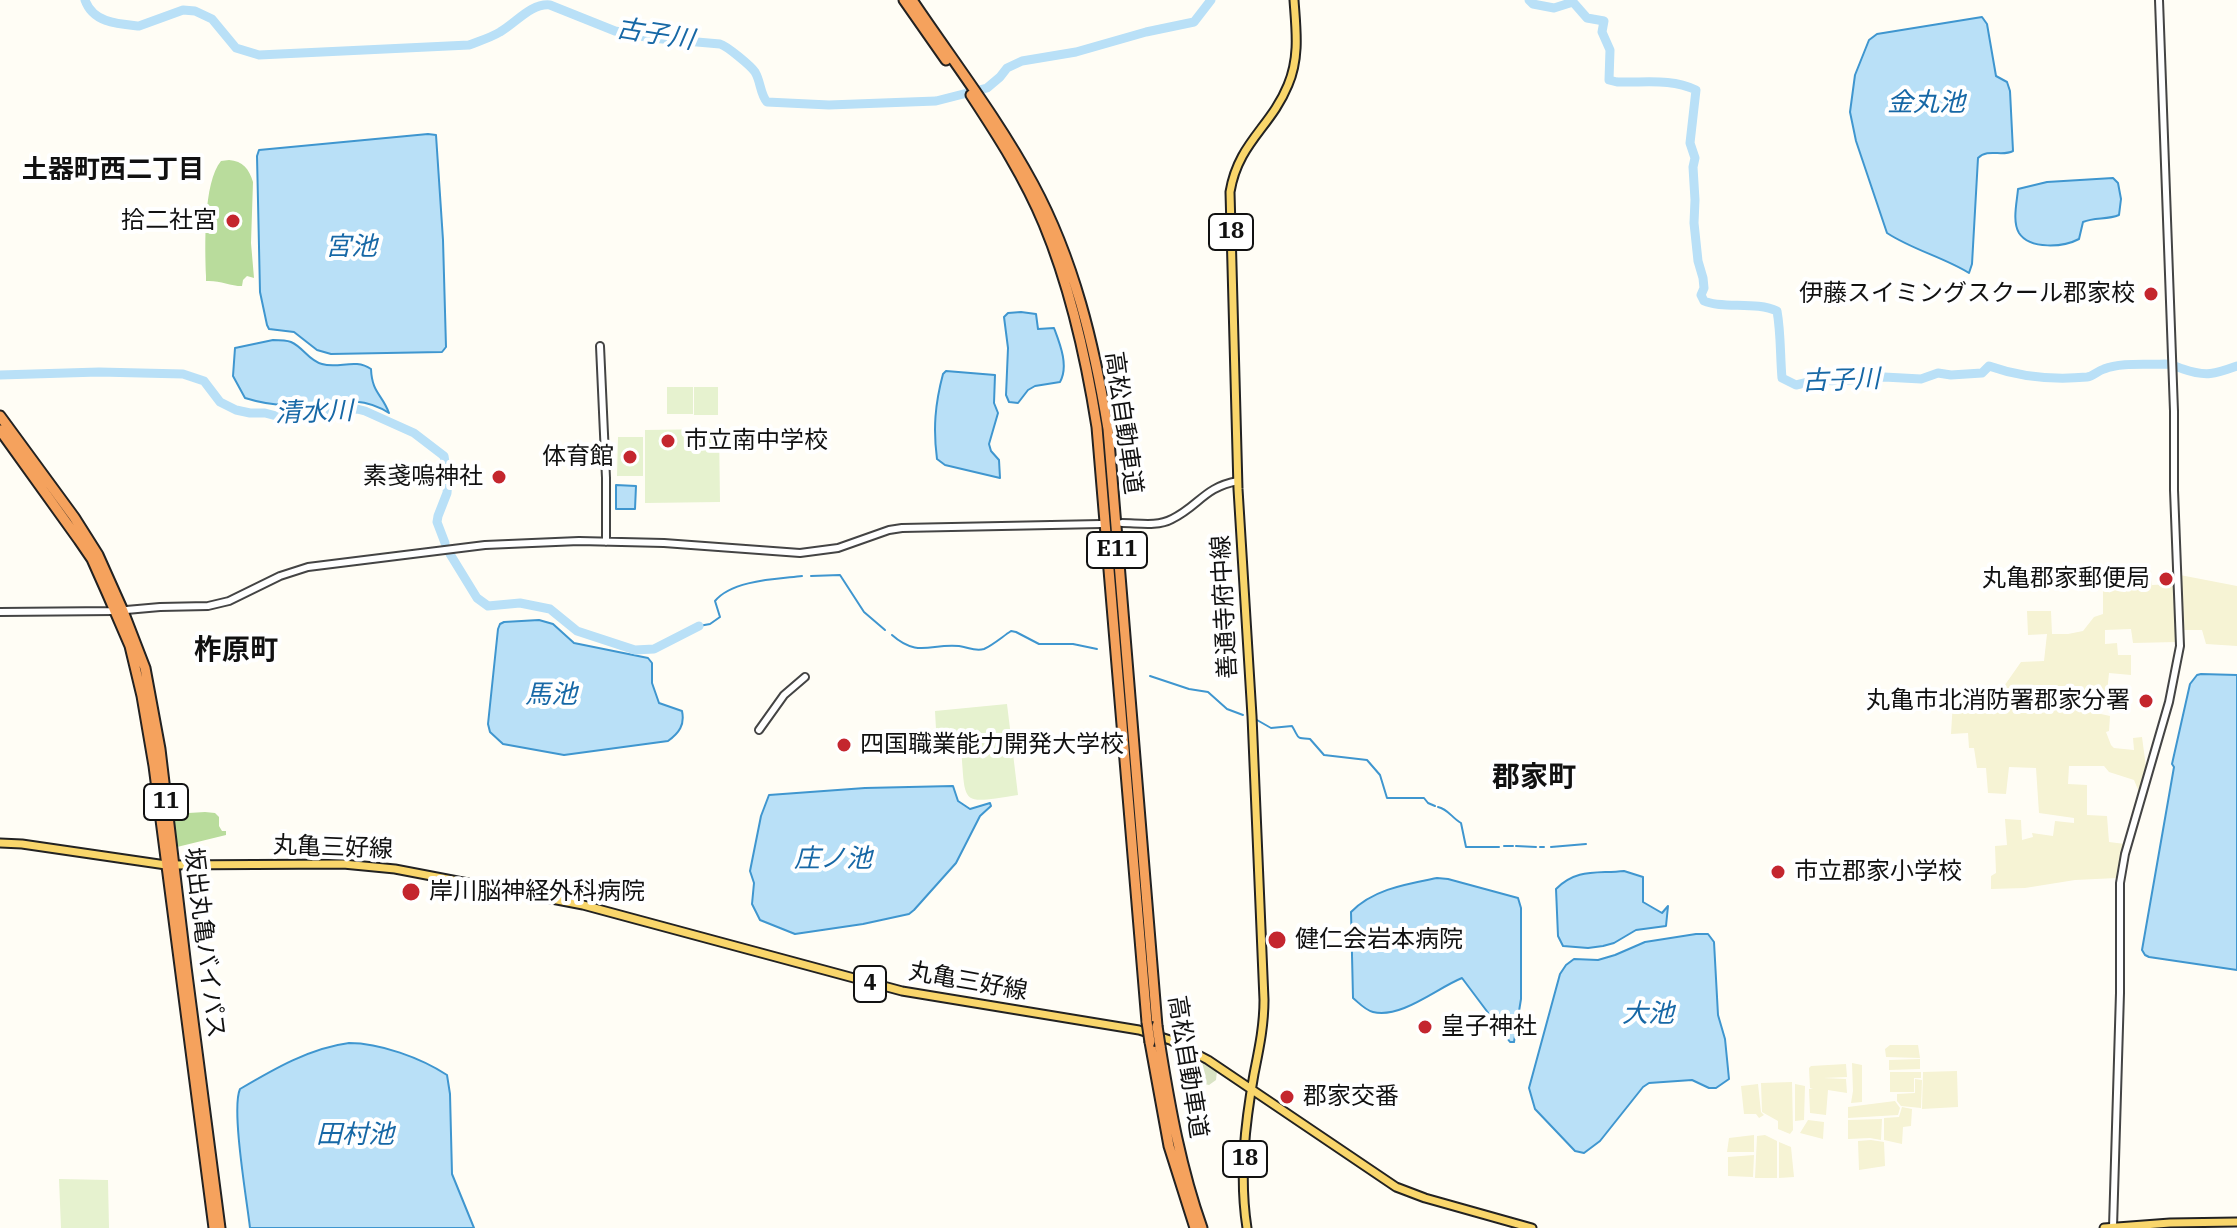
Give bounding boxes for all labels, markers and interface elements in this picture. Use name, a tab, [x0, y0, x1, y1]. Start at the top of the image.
water label: 古子川	[614, 13, 696, 57]
water label: 金丸池	[1887, 87, 1965, 119]
district label: 土器町西二丁目	[22, 154, 204, 186]
place label: 拾二社宮	[121, 207, 217, 235]
marker: 拾二社宮	[224, 212, 242, 230]
road number: 18	[1209, 214, 1253, 250]
water label: 宮池	[325, 231, 377, 263]
place label: 伊藤スイミングスクール郡家校	[1799, 280, 2135, 308]
marker: 伊藤スイミングスクール郡家校	[2142, 285, 2160, 303]
street label: 高松自動車道	[1099, 350, 1147, 496]
water label: 古子川	[1801, 364, 1881, 398]
water label: 清水川	[274, 396, 354, 430]
place label: 市立南中学校	[684, 427, 828, 455]
marker: 市立南中学校	[659, 432, 677, 450]
place label: 体育館	[542, 443, 614, 471]
marker: 体育館	[621, 448, 639, 466]
place label: 素戔嗚神社	[363, 463, 483, 491]
marker: 素戔嗚神社	[490, 468, 508, 486]
road number: E11	[1087, 532, 1147, 568]
street label: 善通寺府中線	[1207, 534, 1243, 680]
place label: 丸亀郡家郵便局	[1982, 565, 2150, 593]
marker: 丸亀郡家郵便局	[2157, 570, 2175, 588]
district label: 柞原町	[194, 634, 278, 668]
water label: 馬池	[525, 679, 577, 711]
place label: 丸亀市北消防署郡家分署	[1866, 687, 2130, 715]
marker: 丸亀市北消防署郡家分署	[2137, 692, 2155, 710]
place label: 四国職業能力開発大学校	[860, 731, 1124, 759]
marker: 四国職業能力開発大学校	[835, 736, 853, 754]
district label: 郡家町	[1492, 761, 1576, 795]
road number: 11	[144, 784, 188, 820]
street label: 丸亀三好線	[273, 832, 393, 864]
water label: 庄ノ池	[794, 843, 872, 875]
street label: 坂出丸亀バイパス	[178, 846, 230, 1040]
place label: 市立郡家小学校	[1794, 858, 1962, 886]
marker: 市立郡家小学校	[1769, 863, 1787, 881]
place label: 岸川脳神経外科病院	[429, 878, 645, 906]
marker: 岸川脳神経外科病院	[400, 881, 422, 903]
place label: 健仁会岩本病院	[1295, 926, 1463, 954]
marker: 健仁会岩本病院	[1266, 929, 1288, 951]
street label: 丸亀三好線	[906, 957, 1030, 1007]
road number: 4	[854, 966, 886, 1002]
street label: 高松自動車道	[1162, 994, 1212, 1140]
water label: 大池	[1622, 998, 1674, 1030]
place label: 皇子神社	[1441, 1013, 1537, 1041]
marker: 皇子神社	[1416, 1018, 1434, 1036]
place label: 郡家交番	[1303, 1083, 1399, 1111]
marker: 郡家交番	[1278, 1088, 1296, 1106]
water label: 田村池	[316, 1119, 394, 1151]
road number: 18	[1223, 1141, 1267, 1177]

